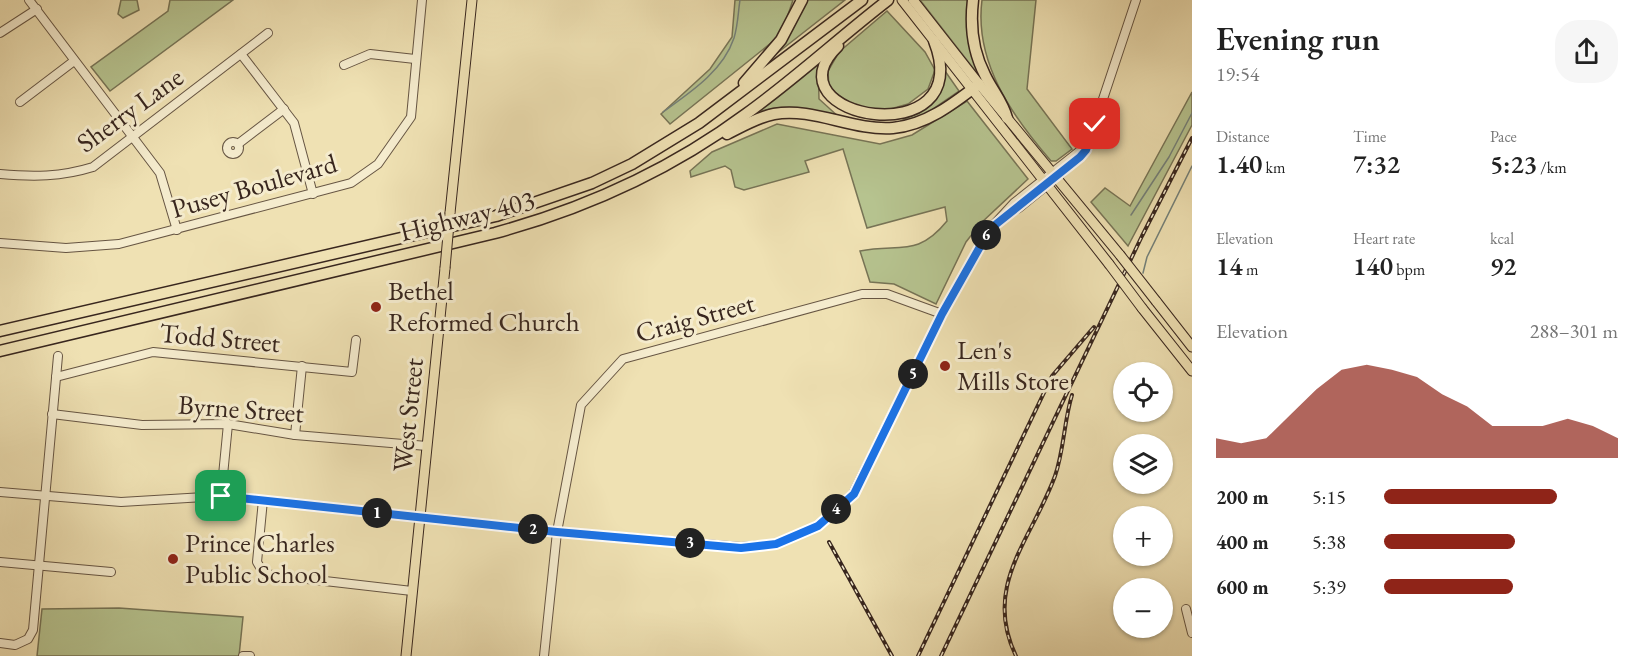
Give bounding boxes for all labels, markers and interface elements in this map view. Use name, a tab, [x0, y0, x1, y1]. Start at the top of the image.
text: Evening run	[1216, 17, 1380, 60]
button: share	[1555, 20, 1618, 83]
street label: Sherry Lane	[69, 59, 190, 160]
text: 19:54	[1216, 61, 1259, 87]
pin	[1069, 98, 1120, 149]
icon: check	[1078, 107, 1111, 140]
text: Distance	[1216, 126, 1269, 147]
text: Time	[1353, 126, 1386, 147]
text: Pace	[1490, 126, 1517, 147]
street label: Pusey Boulevard	[167, 145, 341, 226]
text: 1.40	[1216, 147, 1262, 181]
text: 7:32	[1353, 147, 1400, 181]
text: 5:23	[1490, 147, 1537, 181]
text: km	[1262, 157, 1285, 178]
text: /km	[1537, 157, 1567, 178]
street label: Highway 403	[396, 182, 538, 249]
pin: 6	[971, 220, 1001, 250]
text: 6	[982, 224, 990, 245]
text: Elevation	[1216, 228, 1274, 249]
text: Heart rate	[1353, 228, 1415, 249]
text: kcal	[1490, 228, 1514, 249]
text: 14	[1216, 249, 1243, 283]
text: 140	[1353, 249, 1393, 283]
text: 92	[1490, 249, 1517, 283]
text: m	[1243, 259, 1258, 280]
text: bpm	[1393, 259, 1425, 280]
place label: Bethel Reformed Church	[388, 273, 580, 339]
street label: Craig Street	[631, 285, 759, 350]
marker: Bethel Reformed Church	[369, 300, 383, 314]
street label: Todd Street	[158, 315, 282, 360]
text: Elevation	[1216, 318, 1288, 344]
text: 288–301 m	[1530, 318, 1618, 344]
place label: Len's Mills Store	[957, 332, 1069, 398]
street label: West Street	[384, 356, 431, 474]
pin: 5	[898, 359, 928, 389]
marker: Len's Mills Store	[938, 359, 952, 373]
map controls	[1113, 362, 1173, 638]
button: locate	[1113, 362, 1173, 422]
text: 5	[909, 363, 917, 384]
street label: Byrne Street	[177, 387, 306, 430]
button: layers	[1113, 434, 1173, 494]
pin	[195, 470, 246, 521]
icon: arrive	[204, 479, 237, 512]
text: 200 m	[1216, 484, 1269, 510]
text: 5:15	[1312, 484, 1346, 510]
pin: 4	[821, 494, 851, 524]
pin: 1	[362, 498, 392, 528]
text: 4	[832, 498, 840, 519]
text: 1	[373, 502, 381, 523]
button: +	[1113, 506, 1173, 566]
pin: 2	[518, 514, 548, 544]
text: 2	[529, 518, 537, 539]
place label: Prince Charles Public School	[185, 525, 335, 591]
pin: 3	[675, 528, 705, 558]
text: 400 m	[1216, 529, 1269, 555]
text: 5:38	[1312, 529, 1346, 555]
text: 3	[686, 532, 694, 553]
marker: Prince Charles Public School	[166, 552, 180, 566]
text: 600 m	[1216, 574, 1269, 600]
text: 5:39	[1312, 574, 1346, 600]
button: −	[1113, 578, 1173, 638]

